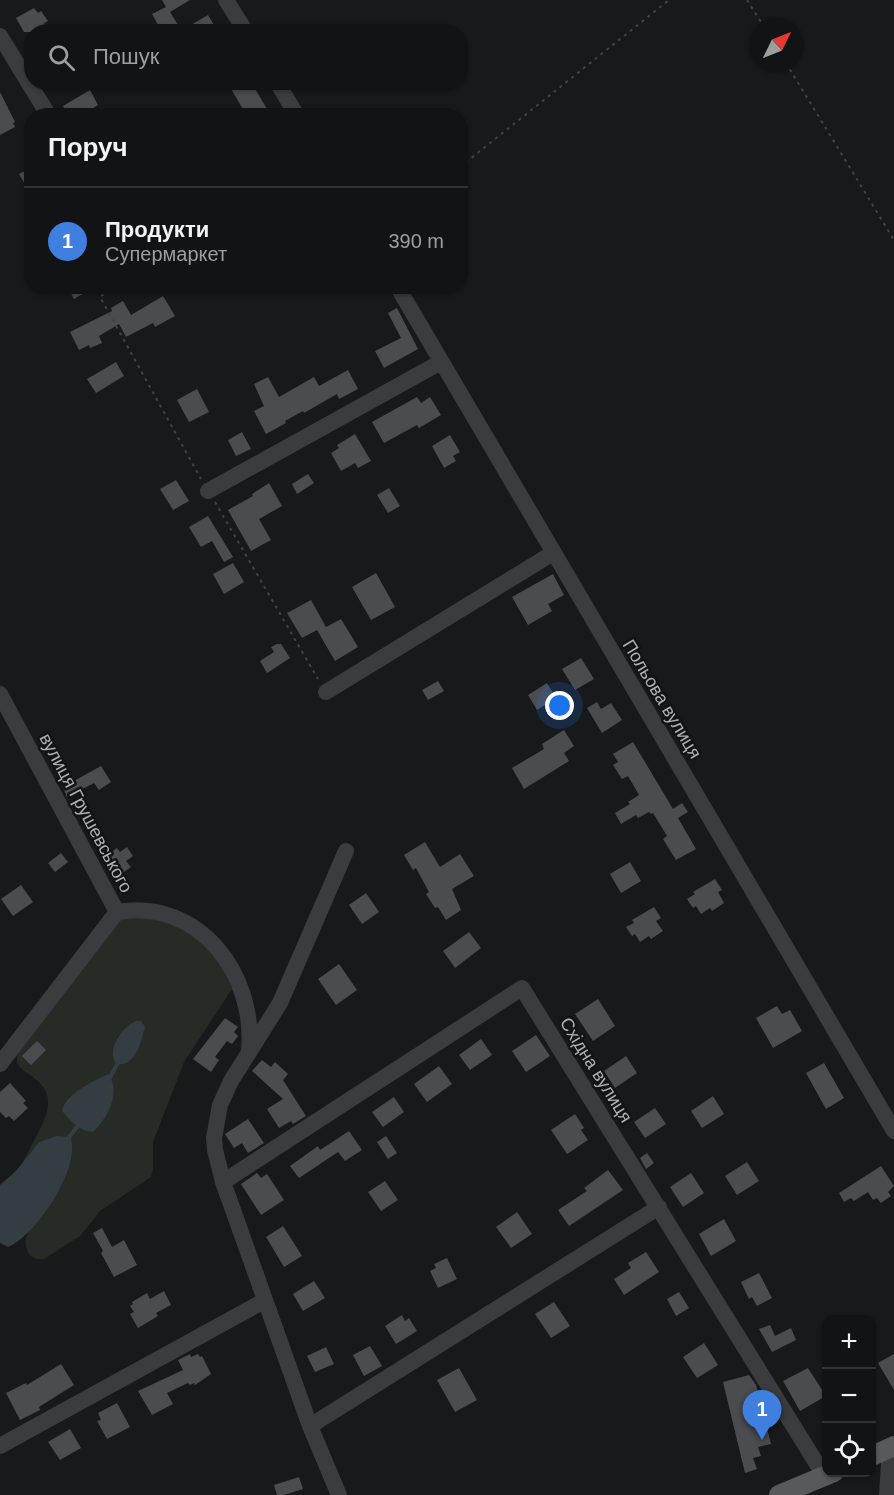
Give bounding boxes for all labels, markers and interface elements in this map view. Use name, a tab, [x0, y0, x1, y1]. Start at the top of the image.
north arrow	[750, 18, 804, 72]
search box	[24, 24, 468, 90]
icon: search	[45, 41, 78, 74]
text: Пошук	[93, 44, 159, 69]
text: Поруч	[48, 132, 128, 162]
text: Продукти	[105, 217, 209, 242]
text: 1	[62, 230, 73, 252]
text: 390 m	[388, 230, 444, 252]
text: Супермаркет	[105, 243, 227, 265]
street label: Польова вулиця	[619, 636, 705, 762]
your location	[545, 691, 574, 720]
street label: вулиця Грушевського	[36, 730, 136, 896]
street label: Східна вулиця	[556, 1014, 636, 1126]
map controls	[822, 1315, 876, 1477]
button: +	[822, 1315, 876, 1369]
button: −	[822, 1369, 876, 1423]
pin: 1	[742, 1390, 782, 1440]
button: locate	[822, 1423, 876, 1477]

